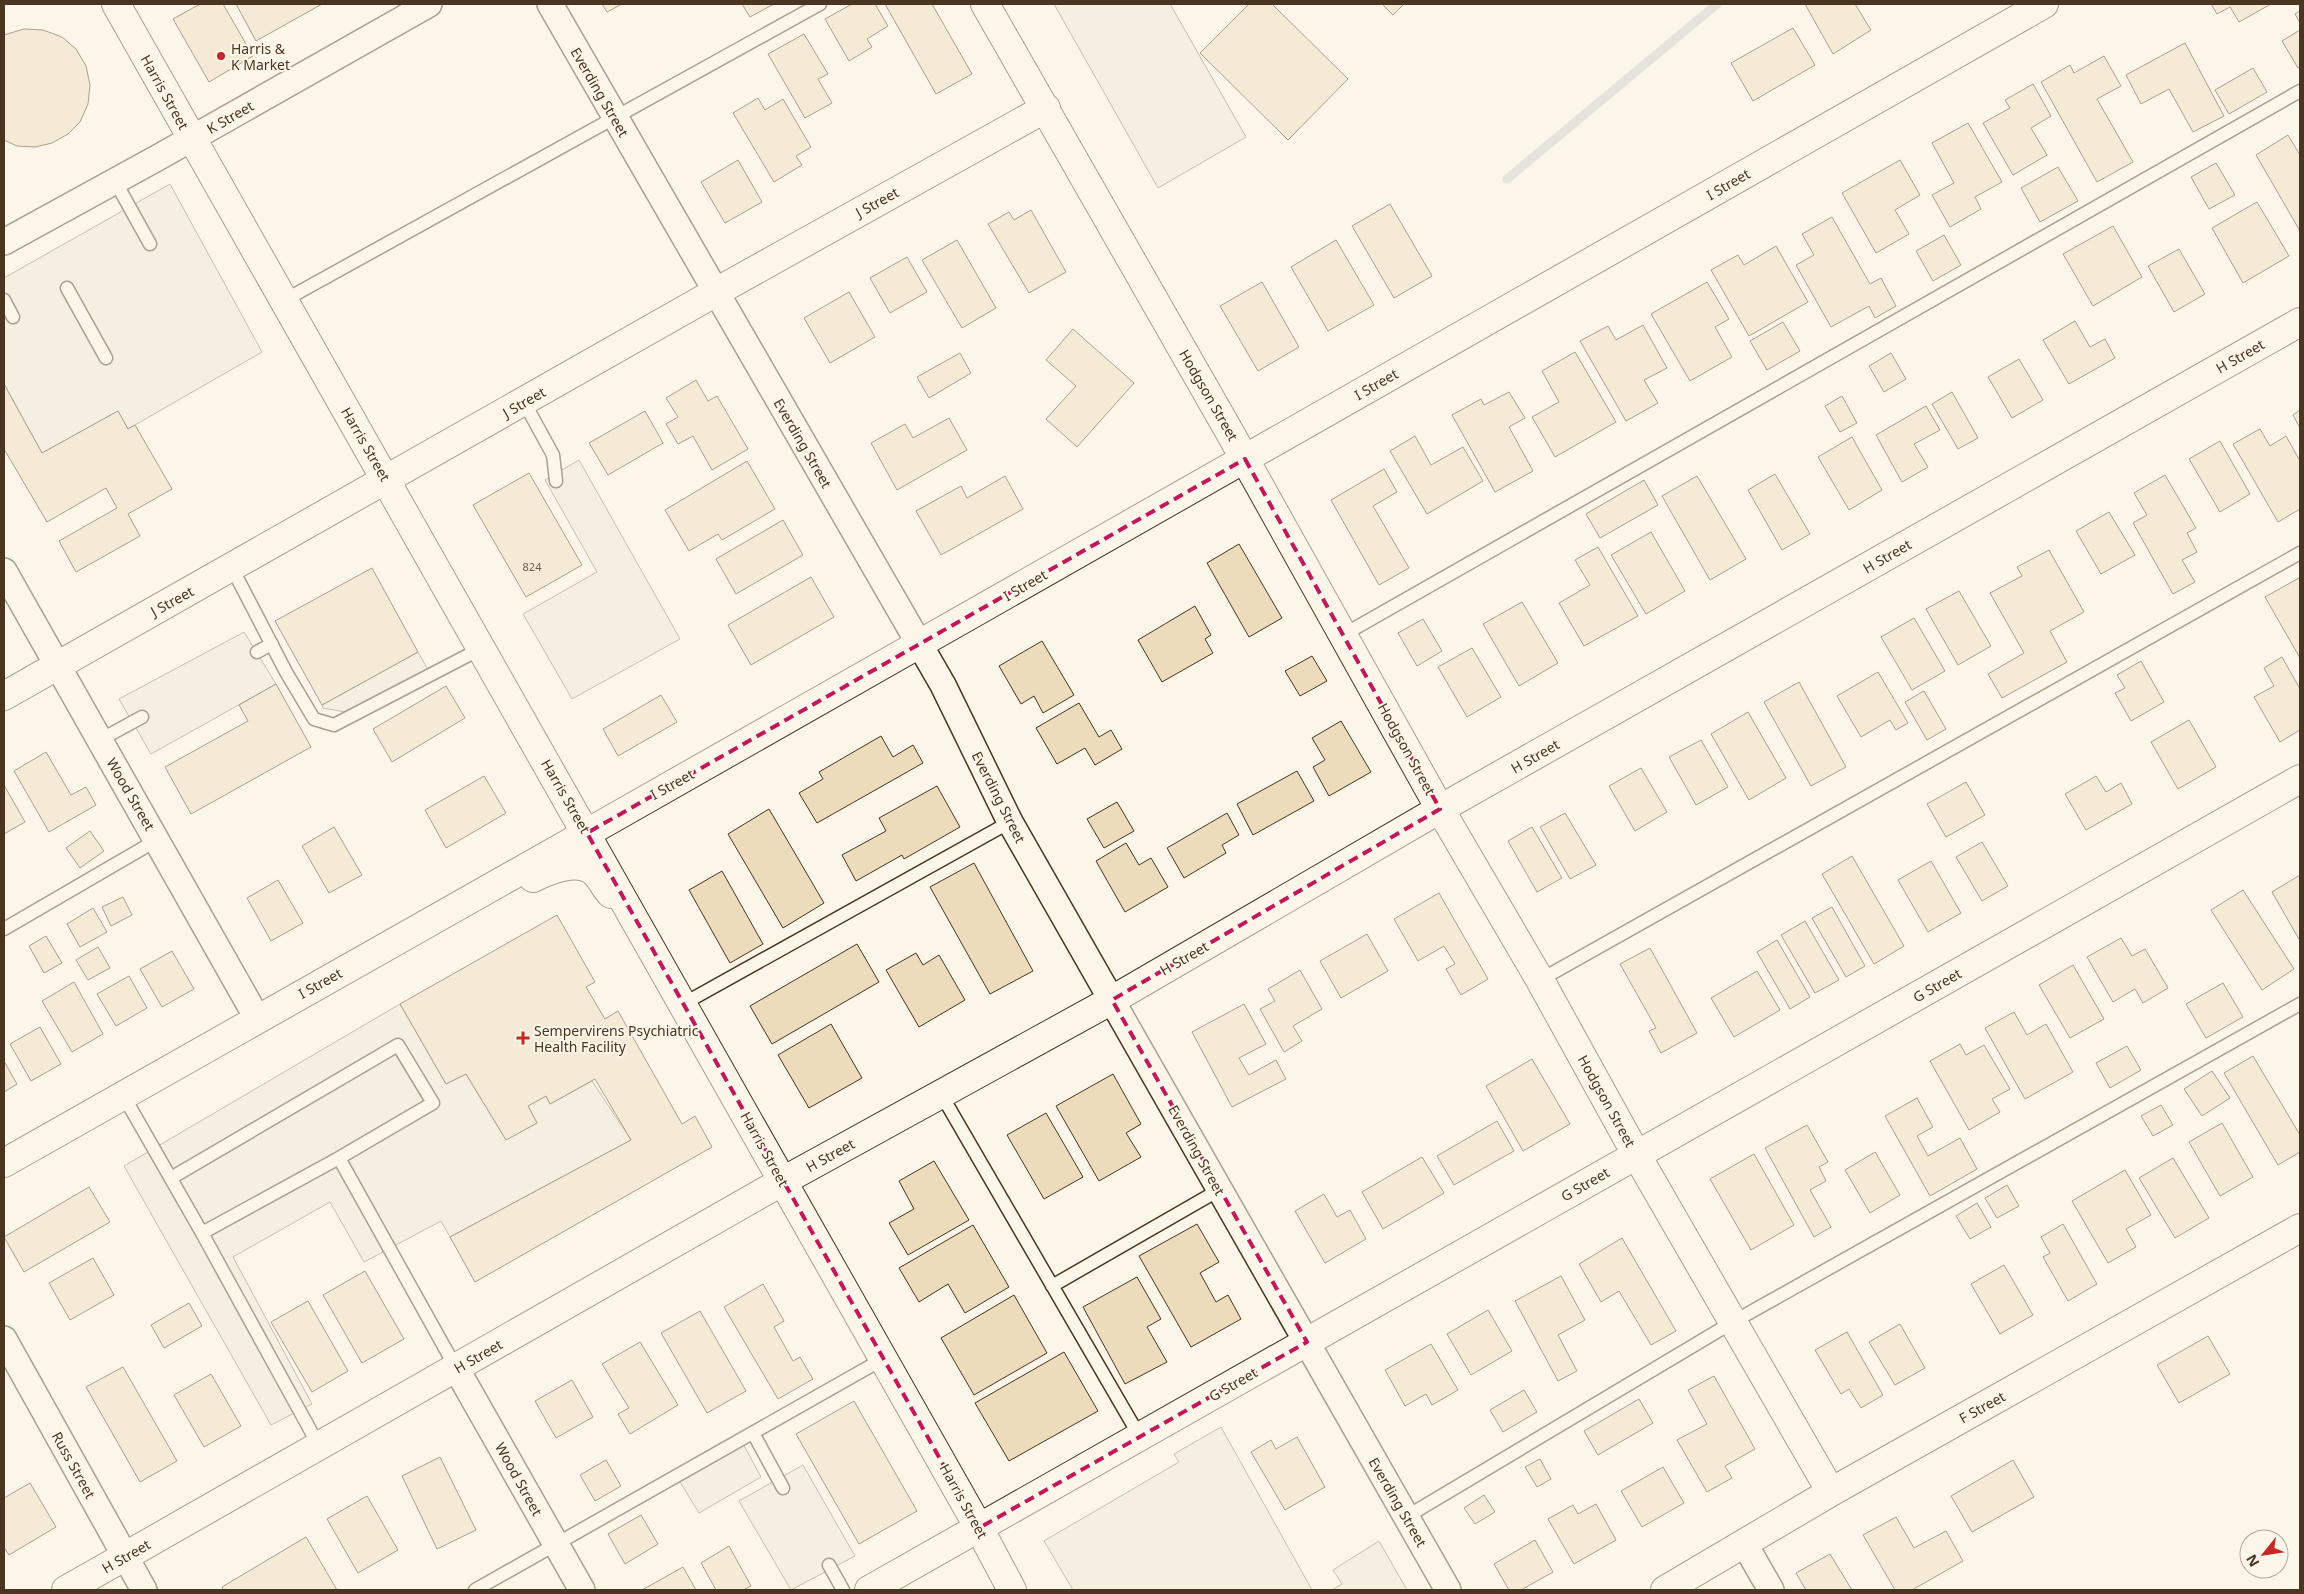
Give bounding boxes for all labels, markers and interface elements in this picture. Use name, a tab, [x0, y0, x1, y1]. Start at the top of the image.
place label: Harris & K Market	[231, 39, 290, 74]
street label: Everding Street	[567, 44, 633, 140]
marker: Harris & K Market	[215, 50, 227, 62]
street label: Harris Street	[137, 51, 193, 133]
street label: K Street	[203, 96, 257, 138]
street label: I Street	[1703, 164, 1753, 204]
street label: J Street	[850, 182, 902, 223]
street label: H Street	[2212, 334, 2268, 378]
street label: Hodgson Street	[1175, 346, 1243, 444]
street label: I Street	[1351, 364, 1401, 404]
street label: J Street	[497, 382, 549, 423]
street label: Everding Street	[770, 395, 836, 491]
street label: Harris Street	[337, 403, 395, 485]
street label: H Street	[1859, 534, 1915, 578]
house number: 824	[523, 559, 542, 574]
street label: I Street	[1000, 565, 1050, 605]
street label: J Street	[145, 581, 197, 622]
street label: Hodgson Street	[1374, 700, 1440, 798]
street label: H Street	[1507, 734, 1563, 778]
street label: Everding Street	[968, 748, 1030, 846]
street label: Wood Street	[103, 754, 159, 834]
street label: Harris Street	[537, 755, 595, 837]
street label: I Street	[647, 764, 697, 804]
street label: H Street	[1156, 936, 1212, 980]
street label: I Street	[295, 963, 345, 1003]
street label: G Street	[1909, 964, 1965, 1006]
place label: Sempervirens Psychiatric Health Facility	[534, 1021, 699, 1056]
marker: Sempervirens Psychiatric Health Facility	[516, 1031, 530, 1045]
street label: Hodgson Street	[1574, 1052, 1640, 1150]
street label: Everding Street	[1164, 1101, 1230, 1199]
street label: Harris Street	[737, 1108, 793, 1190]
street label: H Street	[802, 1134, 858, 1176]
street label: G Street	[1557, 1163, 1613, 1205]
street label: H Street	[450, 1334, 506, 1378]
street label: G Street	[1205, 1363, 1261, 1405]
street label: F Street	[1956, 1387, 2008, 1427]
street label: Russ Street	[48, 1428, 100, 1502]
street label: Wood Street	[491, 1439, 547, 1519]
street label: Everding Street	[1365, 1454, 1431, 1550]
street label: Harris Street	[936, 1460, 992, 1542]
north arrow	[2239, 1529, 2289, 1579]
street label: H Street	[98, 1534, 154, 1578]
text: N	[2241, 1551, 2263, 1570]

